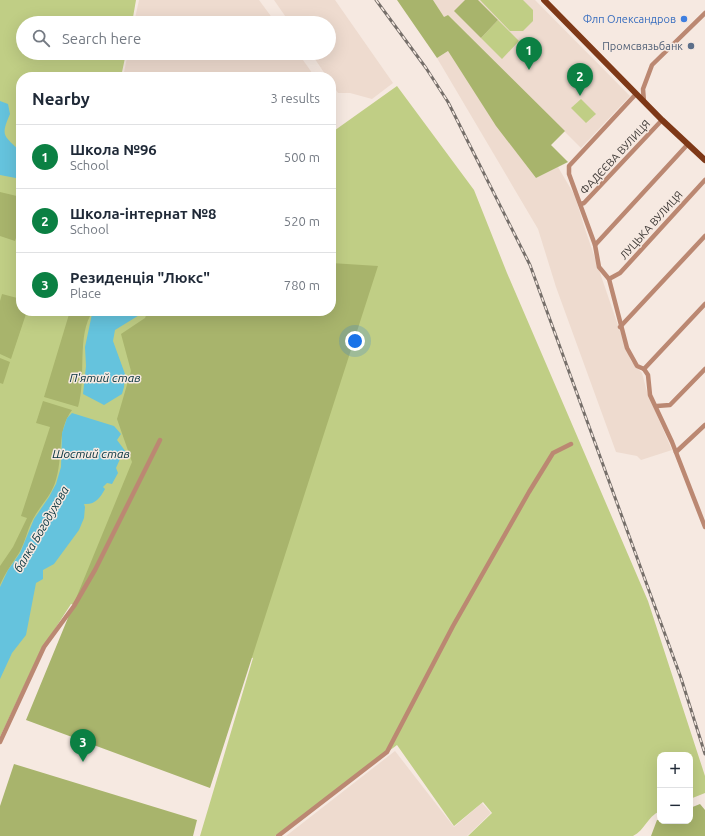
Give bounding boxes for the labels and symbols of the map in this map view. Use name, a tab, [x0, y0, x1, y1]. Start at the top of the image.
place label: Флп Олександров	[583, 13, 676, 25]
marker: Флп Олександров	[679, 14, 689, 24]
pin: 1	[516, 37, 542, 70]
place label: Промсвязьбанк	[602, 40, 683, 52]
marker: Промсвязьбанк	[686, 41, 696, 51]
pin: 2	[567, 63, 593, 96]
street label: ФАДЄЄВА ВУЛИЦЯ	[578, 117, 652, 197]
street label: ЛУЦЬКА ВУЛИЦЯ	[617, 188, 685, 262]
your location	[345, 331, 365, 351]
water label: П'ятий став	[69, 371, 141, 384]
water label: Шостий став	[52, 447, 130, 460]
water label: балка Богодухова	[11, 483, 71, 574]
pin: 3	[70, 729, 96, 762]

